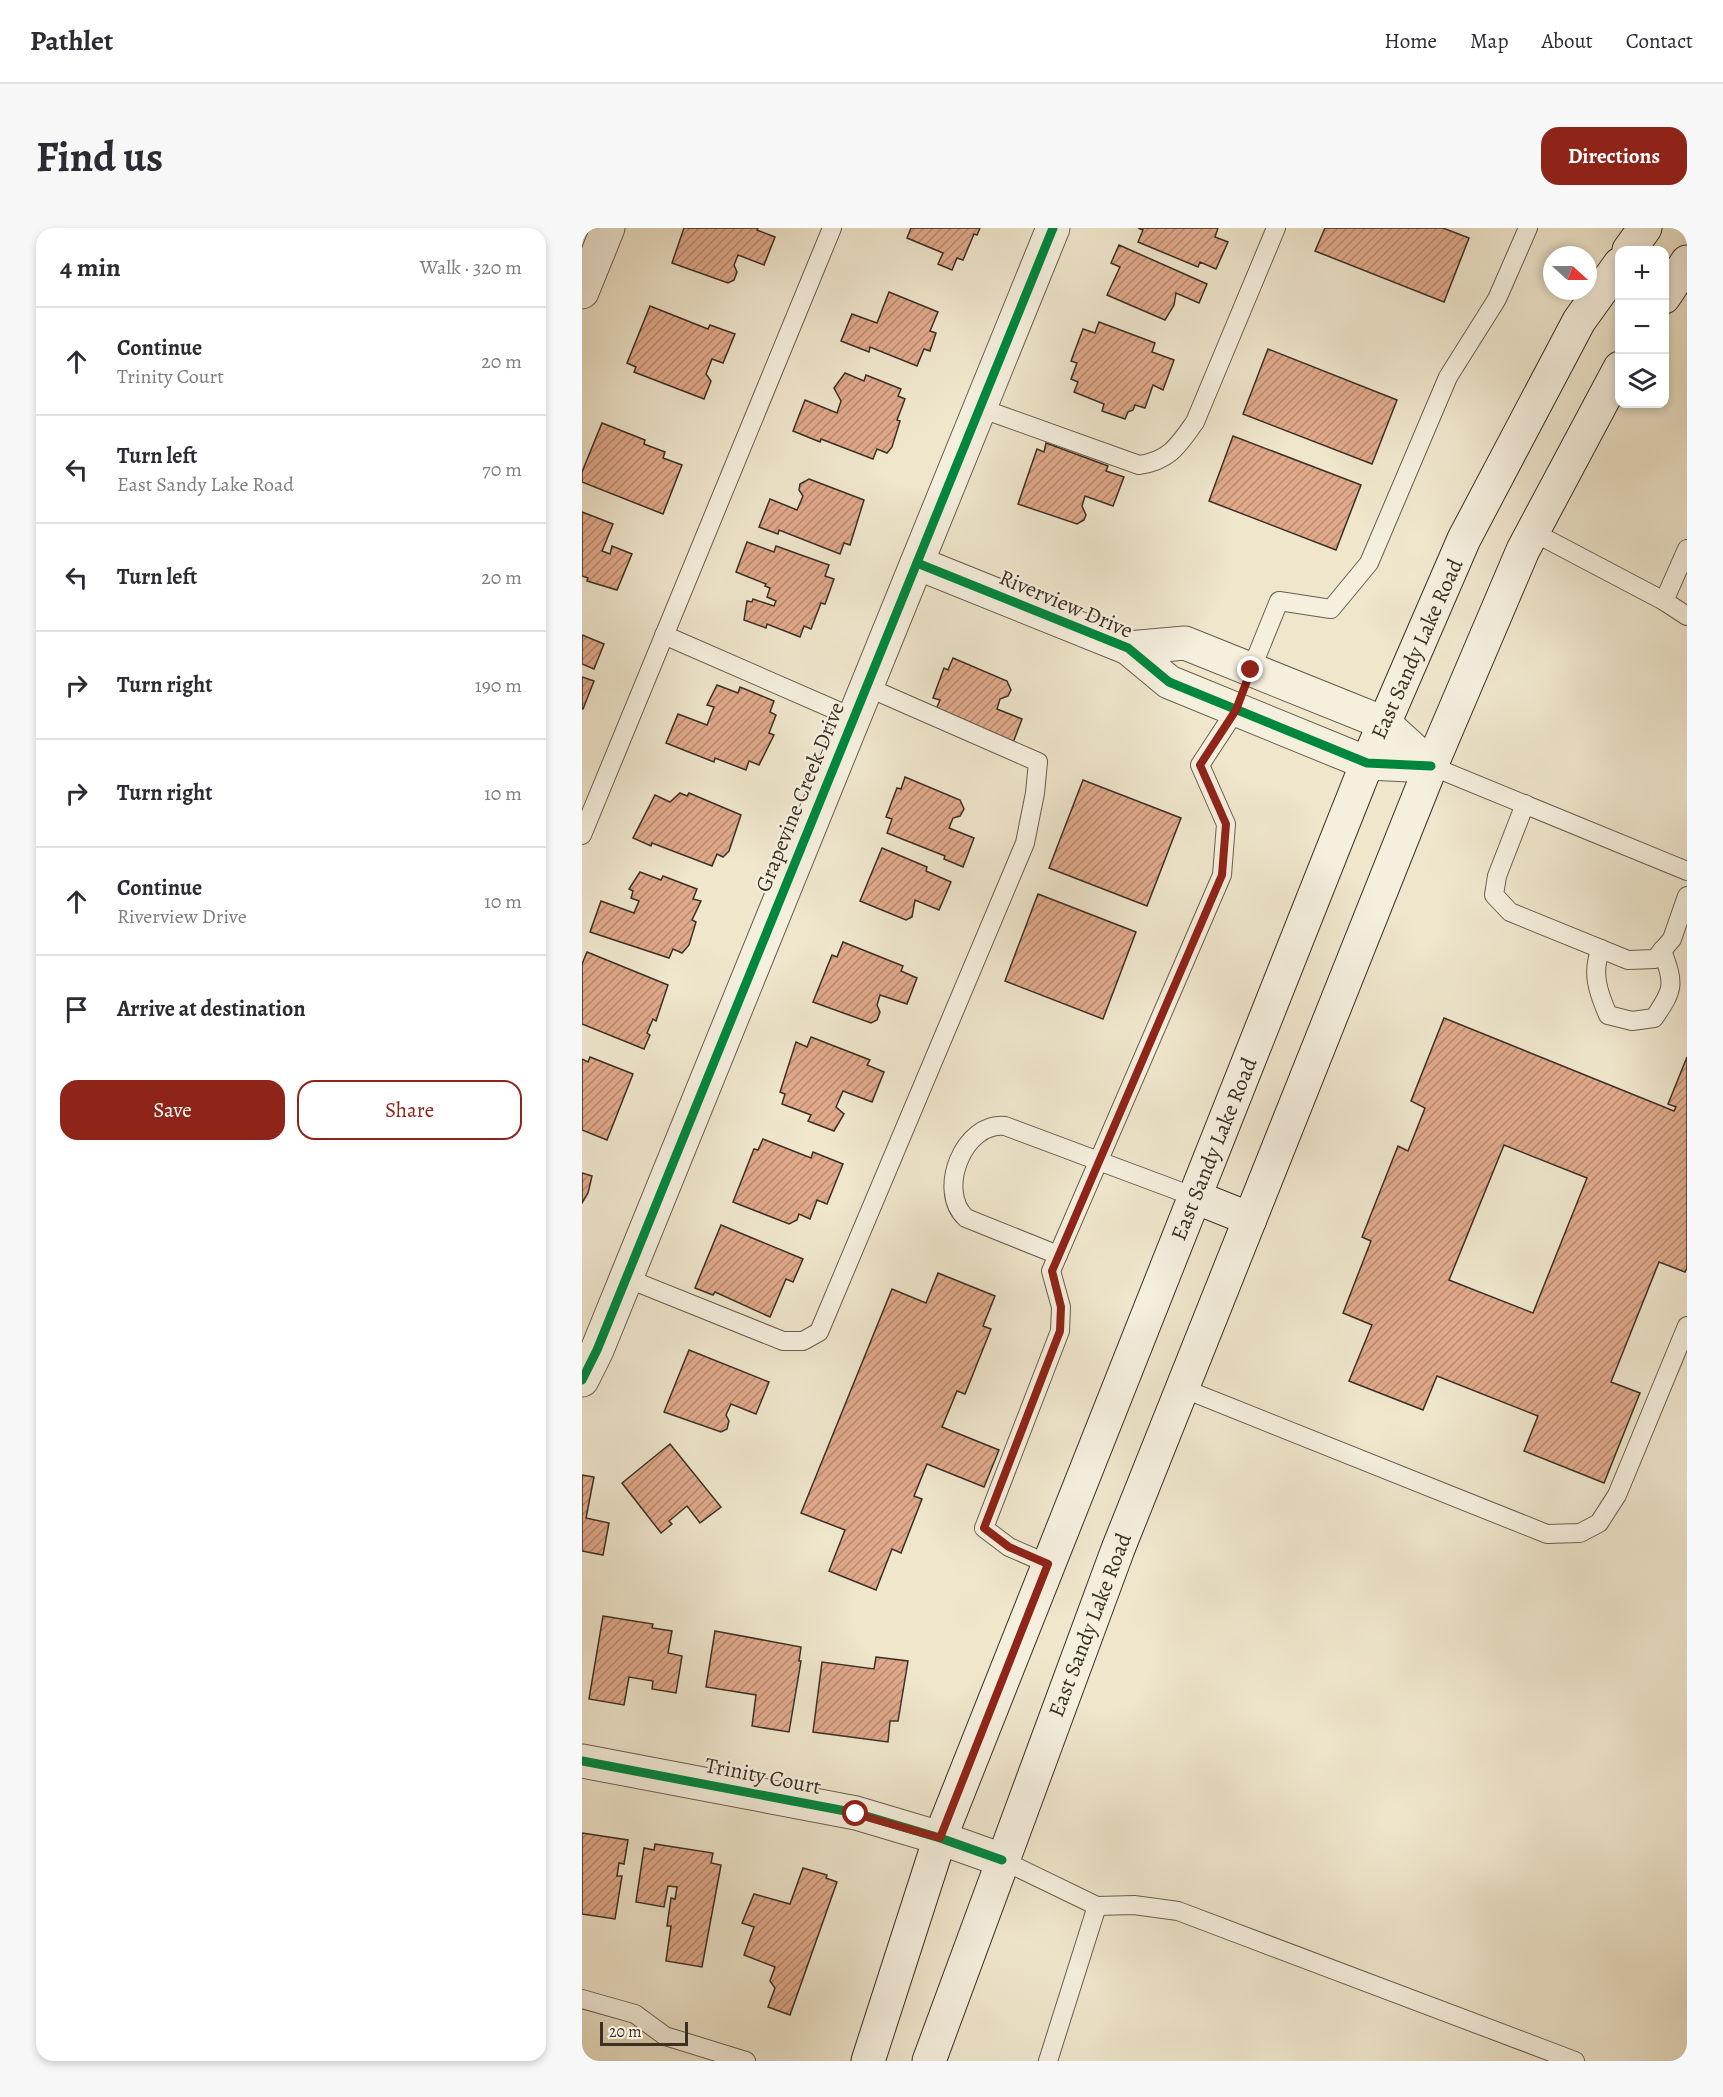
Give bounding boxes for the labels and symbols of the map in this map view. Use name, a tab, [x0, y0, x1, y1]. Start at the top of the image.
north arrow	[1543, 246, 1597, 300]
street label: East Sandy Lake Road	[1364, 554, 1470, 744]
street label: Riverview Drive	[995, 562, 1137, 646]
route end	[1237, 656, 1263, 682]
street label: Grapevine Creek Drive	[748, 698, 852, 896]
street label: East Sandy Lake Road	[1164, 1053, 1264, 1245]
street label: East Sandy Lake Road	[1041, 1529, 1139, 1721]
street label: Trinity Court	[702, 1750, 824, 1802]
route start	[842, 1800, 868, 1826]
scale bar	[600, 2019, 688, 2046]

